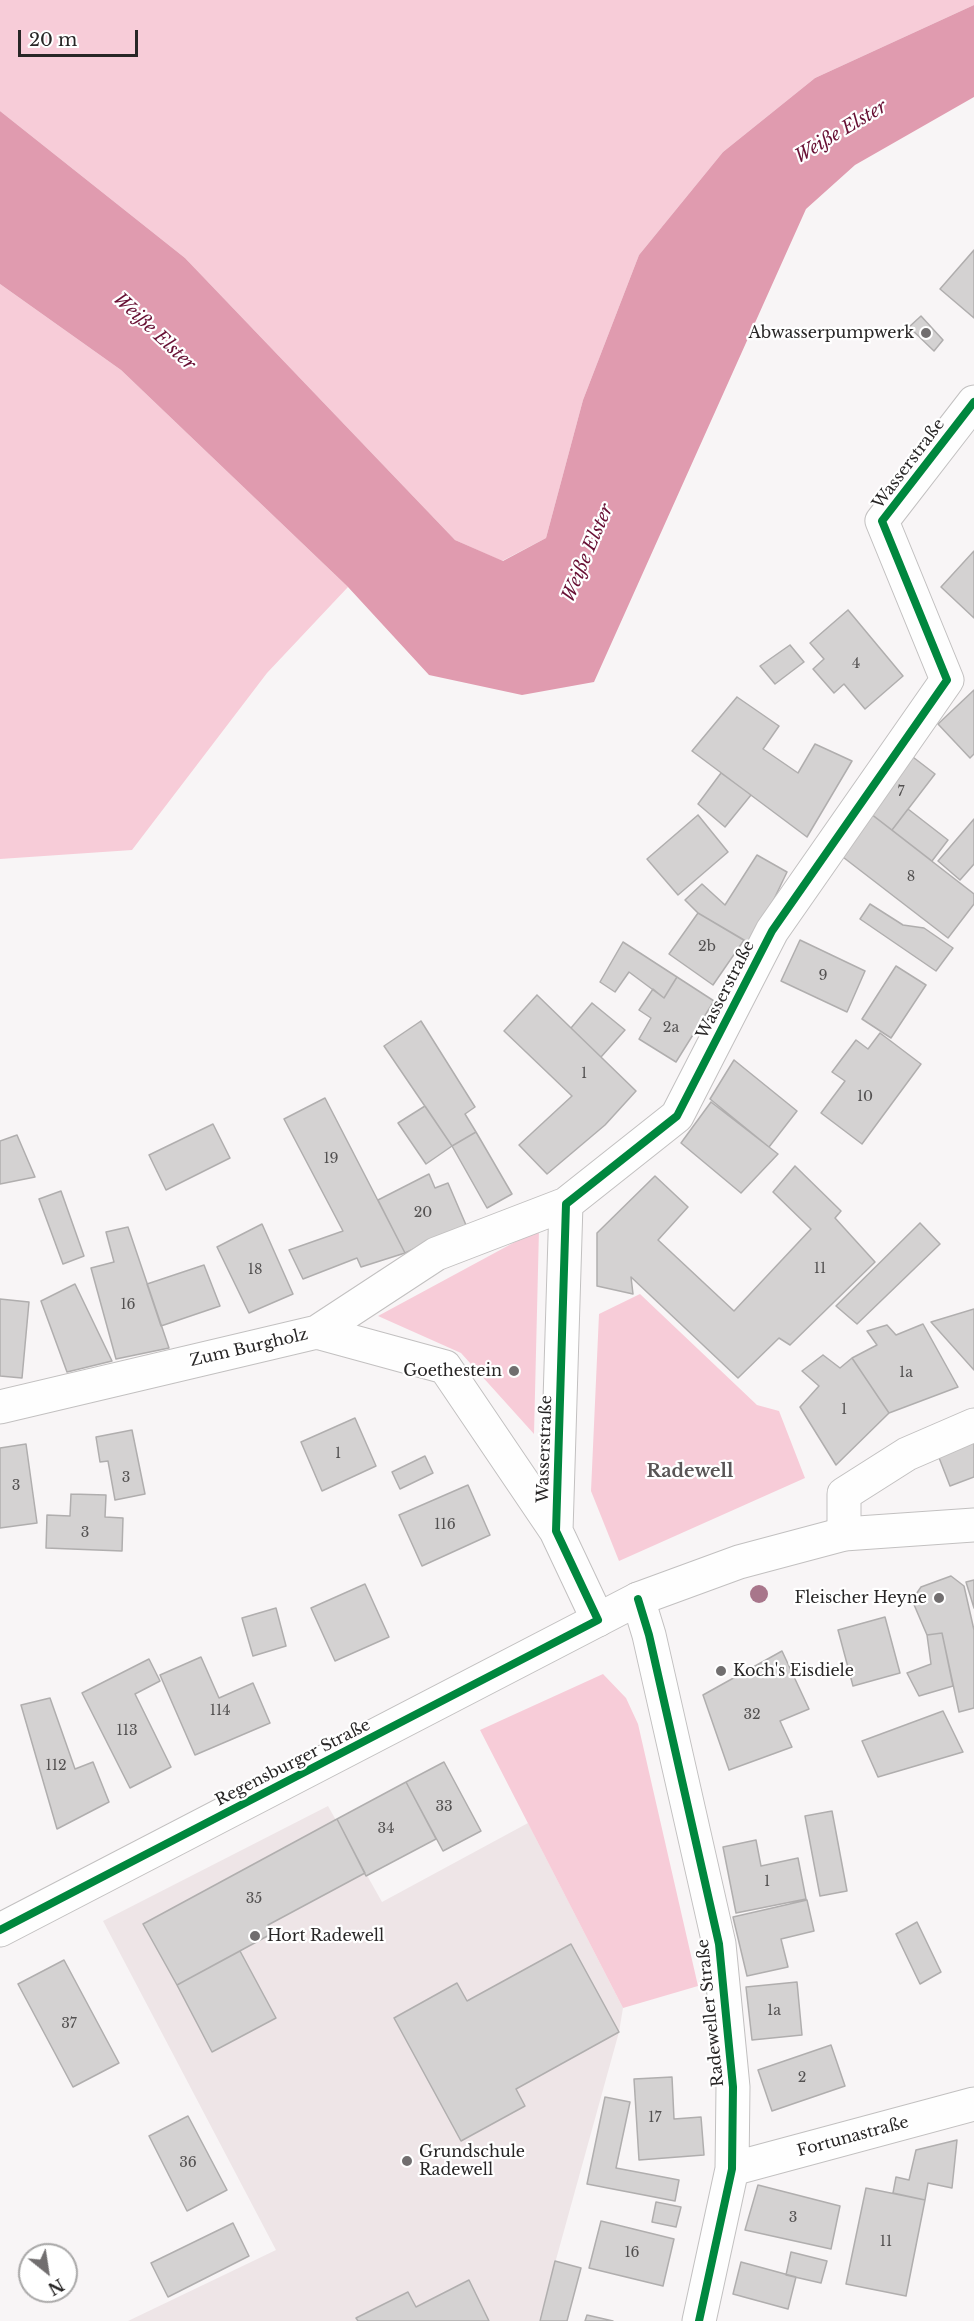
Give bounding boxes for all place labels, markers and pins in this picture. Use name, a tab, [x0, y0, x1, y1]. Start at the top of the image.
place label: Abwasserpumpwerk	[748, 323, 914, 343]
marker: Abwasserpumpwerk	[919, 326, 933, 340]
place label: Goethestein	[403, 1361, 502, 1381]
marker: Goethestein	[507, 1364, 521, 1378]
place label: Fleischer Heyne	[794, 1588, 927, 1608]
marker: Fleischer Heyne	[932, 1591, 946, 1605]
place label: Koch's Eisdiele	[733, 1661, 854, 1681]
marker: Koch's Eisdiele	[714, 1664, 728, 1678]
place label: Hort Radewell	[267, 1926, 384, 1946]
marker: Hort Radewell	[248, 1929, 262, 1943]
place label: Grundschule Radewell	[419, 2142, 525, 2180]
marker: Grundschule Radewell	[400, 2154, 414, 2168]

